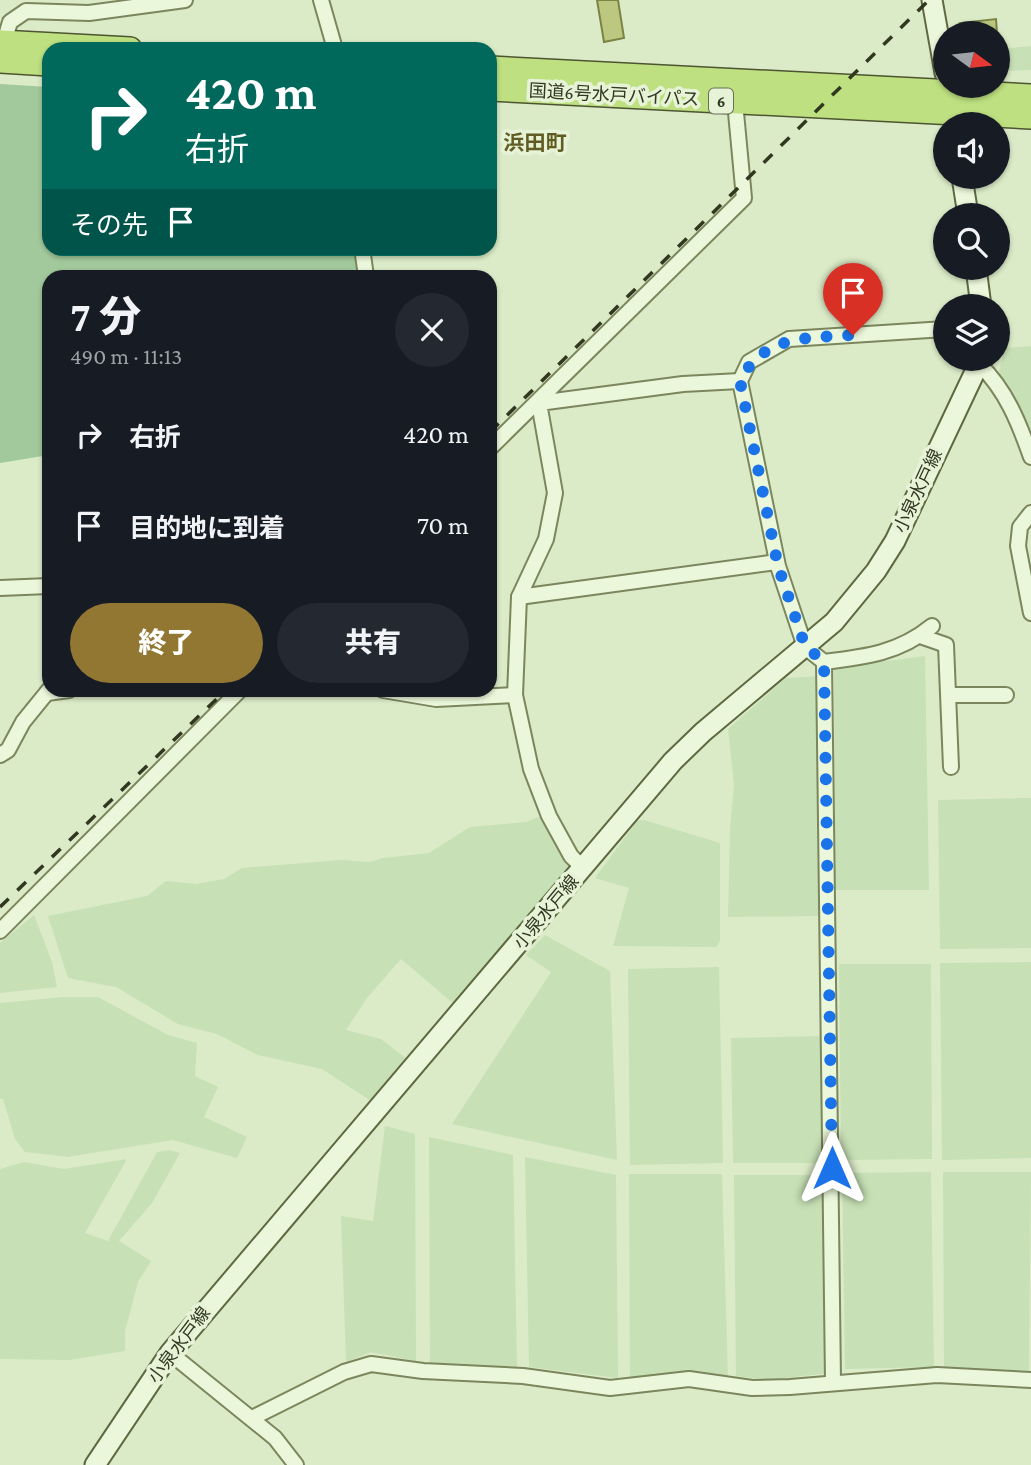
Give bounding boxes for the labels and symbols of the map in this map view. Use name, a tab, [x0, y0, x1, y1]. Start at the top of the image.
north arrow	[933, 21, 1010, 98]
street label: 国道6号水戸バイパス	[528, 81, 700, 109]
road number: 6	[709, 88, 733, 114]
district label: 浜田町	[504, 131, 567, 155]
pin	[823, 263, 883, 335]
street label: 小泉水戸線	[890, 446, 946, 536]
street label: 小泉水戸線	[509, 871, 583, 953]
position arrow	[795, 1131, 869, 1205]
street label: 小泉水戸線	[144, 1303, 214, 1387]

